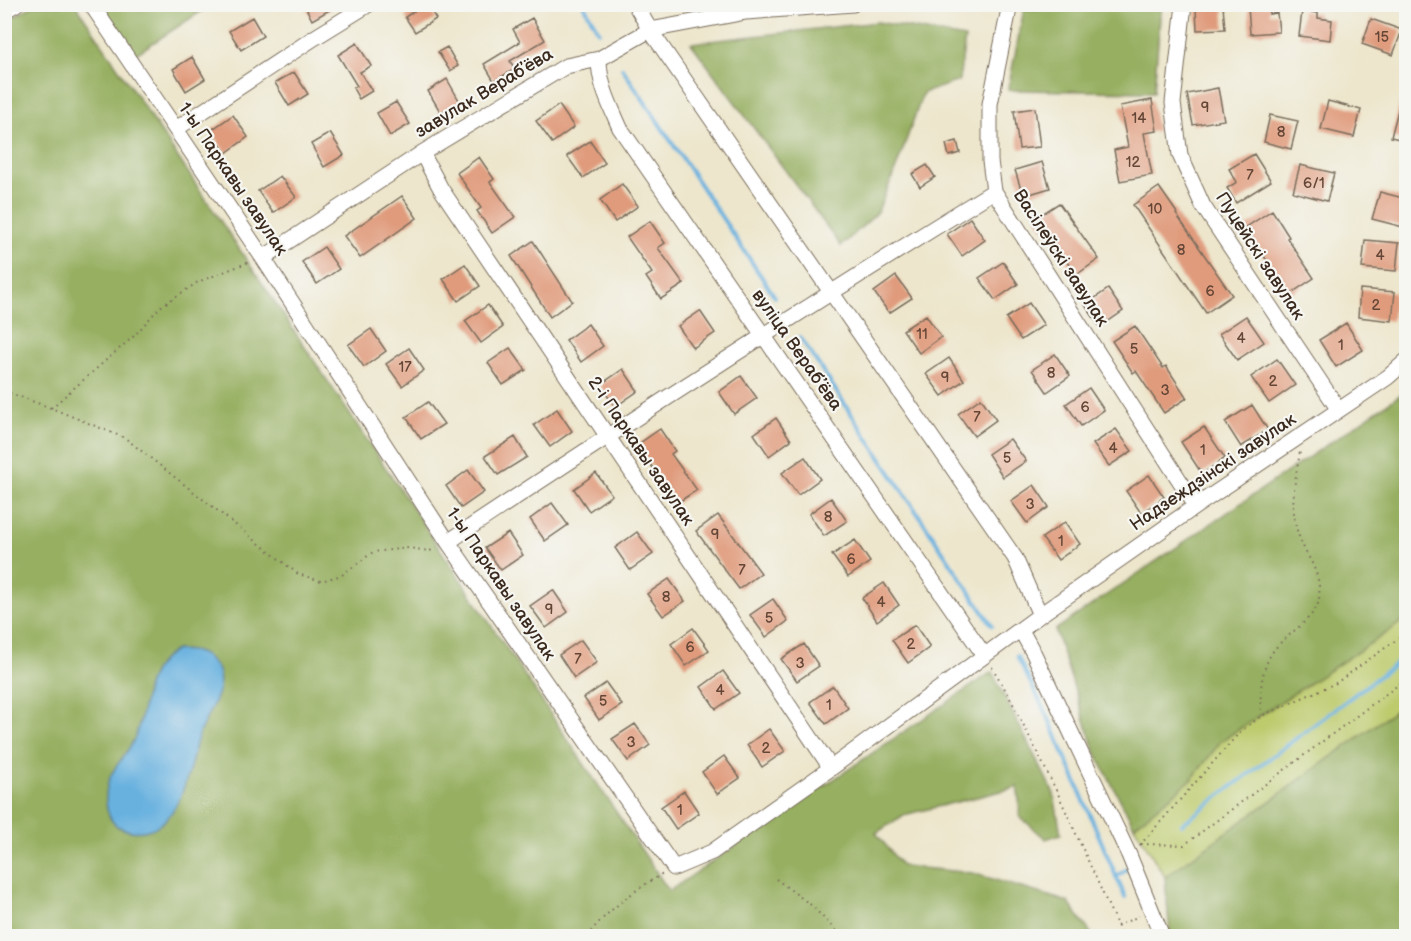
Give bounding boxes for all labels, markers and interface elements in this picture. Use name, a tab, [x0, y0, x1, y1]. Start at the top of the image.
house number: 15	[1375, 28, 1389, 47]
street label: завулак Верабʼёва	[411, 43, 557, 142]
street label: 1-ы Паркавы завулак	[174, 98, 292, 260]
house number: 9	[1201, 98, 1209, 117]
house number: 14	[1132, 109, 1146, 128]
house number: 8	[1277, 123, 1286, 142]
house number: 12	[1126, 153, 1140, 172]
house number: 7	[1246, 166, 1254, 185]
house number: 6/1	[1303, 174, 1325, 193]
street label: Васілеўскі завулак	[1009, 186, 1113, 331]
street label: Пуцейскі завулак	[1211, 188, 1309, 324]
house number: 10	[1148, 200, 1162, 219]
house number: 8	[1177, 241, 1186, 260]
house number: 4	[1375, 246, 1385, 265]
house number: 6	[1205, 282, 1215, 301]
street label: вуліца Верабʼёва	[747, 285, 847, 415]
house number: 2	[1372, 296, 1381, 315]
house number: 11	[916, 325, 928, 344]
house number: 4	[1236, 329, 1246, 348]
house number: 1	[1338, 336, 1344, 355]
house number: 5	[1130, 340, 1138, 359]
house number: 17	[398, 358, 412, 377]
house number: 8	[1047, 364, 1056, 383]
house number: 9	[941, 368, 949, 387]
street label: 2-і Паркавы завулак	[583, 372, 699, 530]
house number: 2	[1269, 372, 1278, 391]
house number: 3	[1160, 381, 1170, 400]
house number: 6	[1080, 398, 1090, 417]
house number: 7	[973, 408, 981, 427]
street label: Надзеждзінскі завулак	[1126, 408, 1300, 535]
house number: 4	[1108, 439, 1118, 458]
house number: 1	[1200, 441, 1206, 460]
house number: 5	[1003, 449, 1011, 468]
house number: 3	[1025, 495, 1035, 514]
street label: 1-ы Паркавы завулак	[442, 503, 560, 665]
house number: 8	[824, 508, 833, 527]
house number: 9	[711, 525, 719, 544]
house number: 1	[1058, 532, 1064, 551]
house number: 6	[846, 550, 856, 569]
house number: 7	[738, 561, 746, 580]
house number: 8	[662, 588, 671, 607]
house number: 4	[876, 593, 886, 612]
house number: 9	[545, 600, 553, 619]
house number: 5	[765, 609, 773, 628]
house number: 2	[907, 635, 916, 654]
house number: 6	[685, 638, 695, 657]
house number: 7	[574, 650, 582, 669]
house number: 3	[795, 654, 805, 673]
house number: 4	[715, 681, 725, 700]
house number: 5	[599, 692, 607, 711]
house number: 1	[826, 696, 832, 715]
house number: 3	[626, 733, 636, 752]
house number: 2	[762, 739, 771, 758]
house number: 1	[677, 801, 683, 820]

